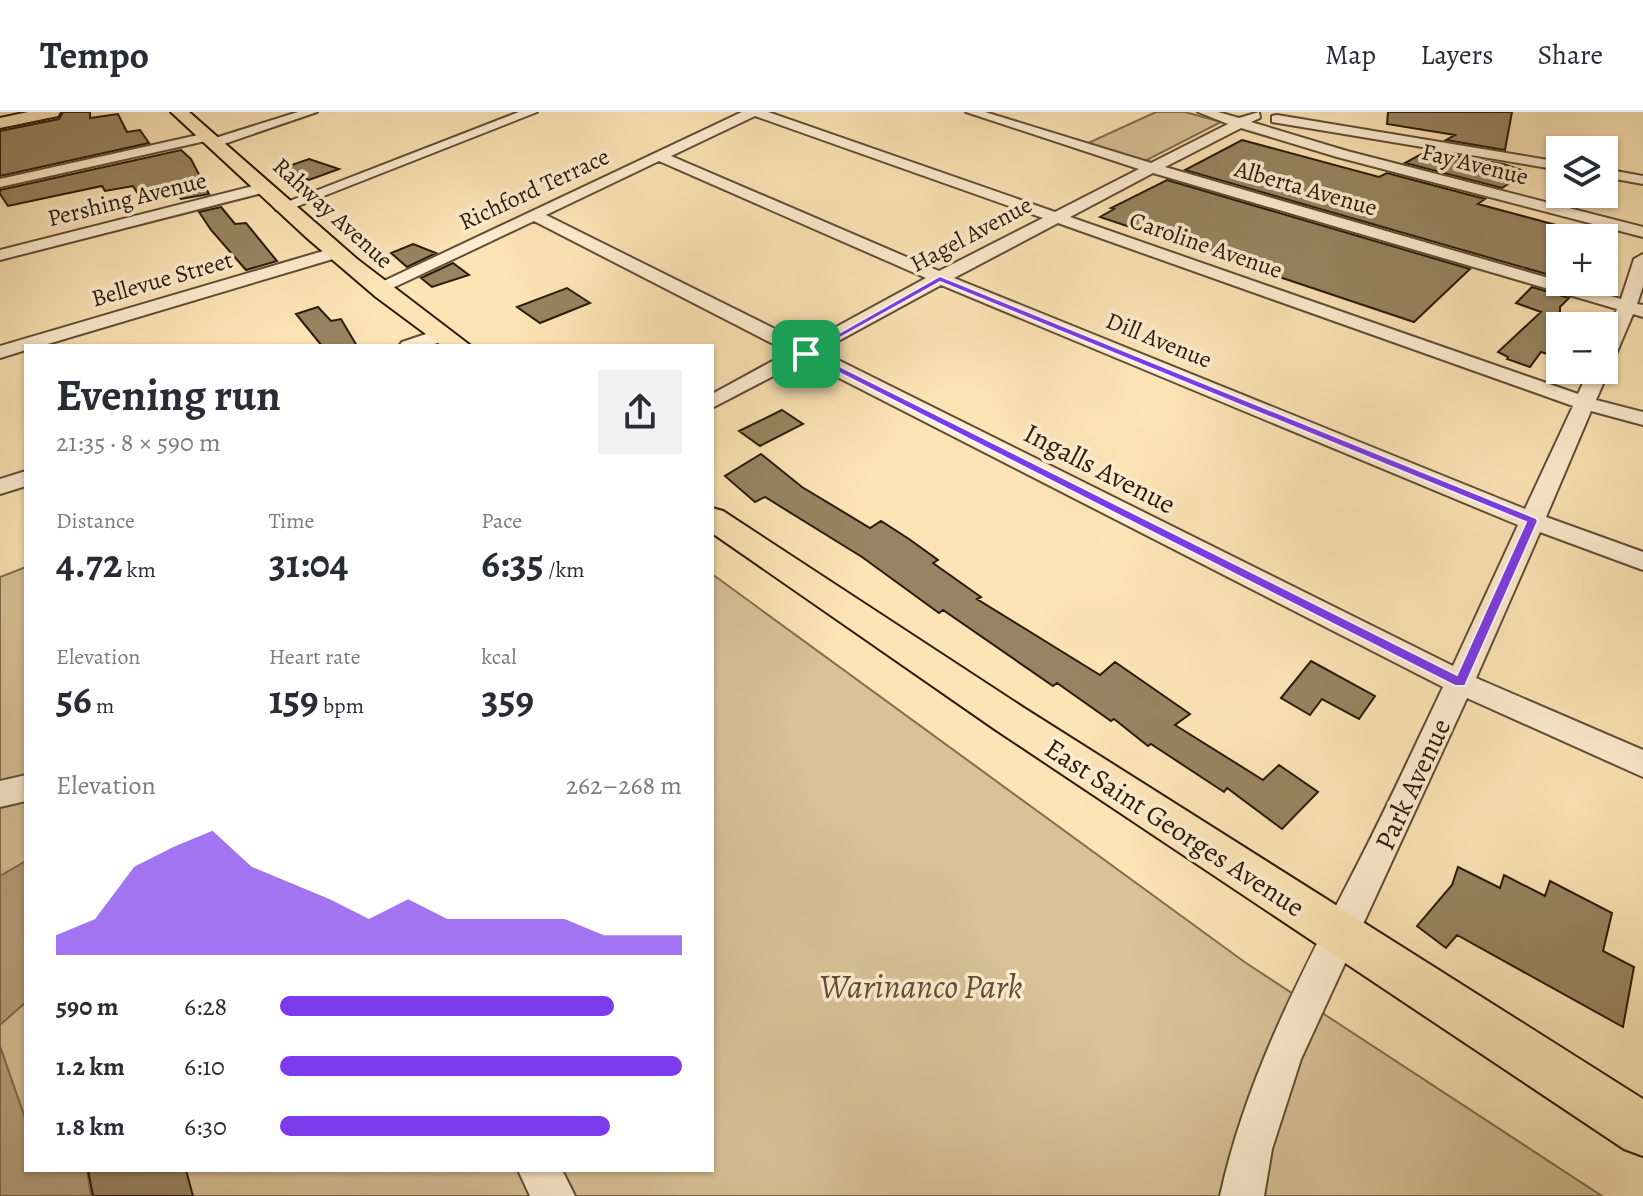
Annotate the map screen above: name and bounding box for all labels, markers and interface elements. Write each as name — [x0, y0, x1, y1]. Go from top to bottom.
text: Tempo — [40, 29, 149, 81]
text: Map — [1325, 36, 1376, 74]
text: Layers — [1420, 36, 1493, 74]
text: Share — [1537, 36, 1603, 74]
street label: Fay Avenue — [1418, 135, 1532, 193]
map controls — [1546, 136, 1618, 384]
button: layers — [1546, 136, 1618, 208]
street label: Richford Terrace — [454, 140, 614, 238]
street label: Rahway Avenue — [266, 150, 400, 276]
street label: Alberta Avenue — [1230, 152, 1381, 224]
street label: Pershing Avenue — [44, 164, 210, 234]
street label: Hagel Avenue — [904, 188, 1038, 280]
street label: Caroline Avenue — [1125, 204, 1287, 286]
button: + — [1546, 224, 1618, 296]
street label: Bellevue Street — [88, 244, 236, 314]
street label: Dill Avenue — [1101, 304, 1217, 376]
button: − — [1546, 312, 1618, 384]
pin — [772, 320, 840, 388]
icon: arrive — [784, 332, 828, 376]
text: Evening run — [56, 365, 281, 425]
button: share — [598, 370, 682, 454]
street label: Ingalls Avenue — [1017, 414, 1182, 523]
text: 21:35 · 8 × 590 m — [56, 425, 221, 460]
text: Distance — [56, 506, 135, 536]
text: Time — [269, 506, 314, 536]
text: Pace — [481, 506, 522, 536]
text: 4.72 — [56, 536, 122, 591]
text: 31:04 — [269, 536, 349, 591]
text: 6:35 — [481, 536, 544, 591]
text: km — [122, 555, 156, 585]
text: /km — [544, 555, 585, 585]
text: Elevation — [56, 642, 140, 672]
text: Heart rate — [269, 642, 361, 672]
text: kcal — [481, 642, 517, 672]
text: 56 — [56, 672, 92, 727]
text: 159 — [269, 672, 319, 727]
text: 359 — [481, 672, 534, 727]
text: m — [92, 691, 114, 721]
text: bpm — [319, 691, 364, 721]
street label: Park Avenue — [1366, 712, 1460, 857]
street label: East Saint Georges Avenue — [1037, 730, 1312, 926]
text: Elevation — [56, 768, 156, 803]
text: 262–268 m — [566, 768, 682, 803]
park label: Warinanco Park — [819, 963, 1023, 1010]
text: 590 m — [56, 989, 119, 1024]
text: 6:28 — [184, 989, 227, 1024]
text: 1.2 km — [56, 1049, 125, 1084]
text: 6:10 — [184, 1049, 225, 1084]
text: 1.8 km — [56, 1109, 125, 1144]
text: 6:30 — [184, 1109, 227, 1144]

